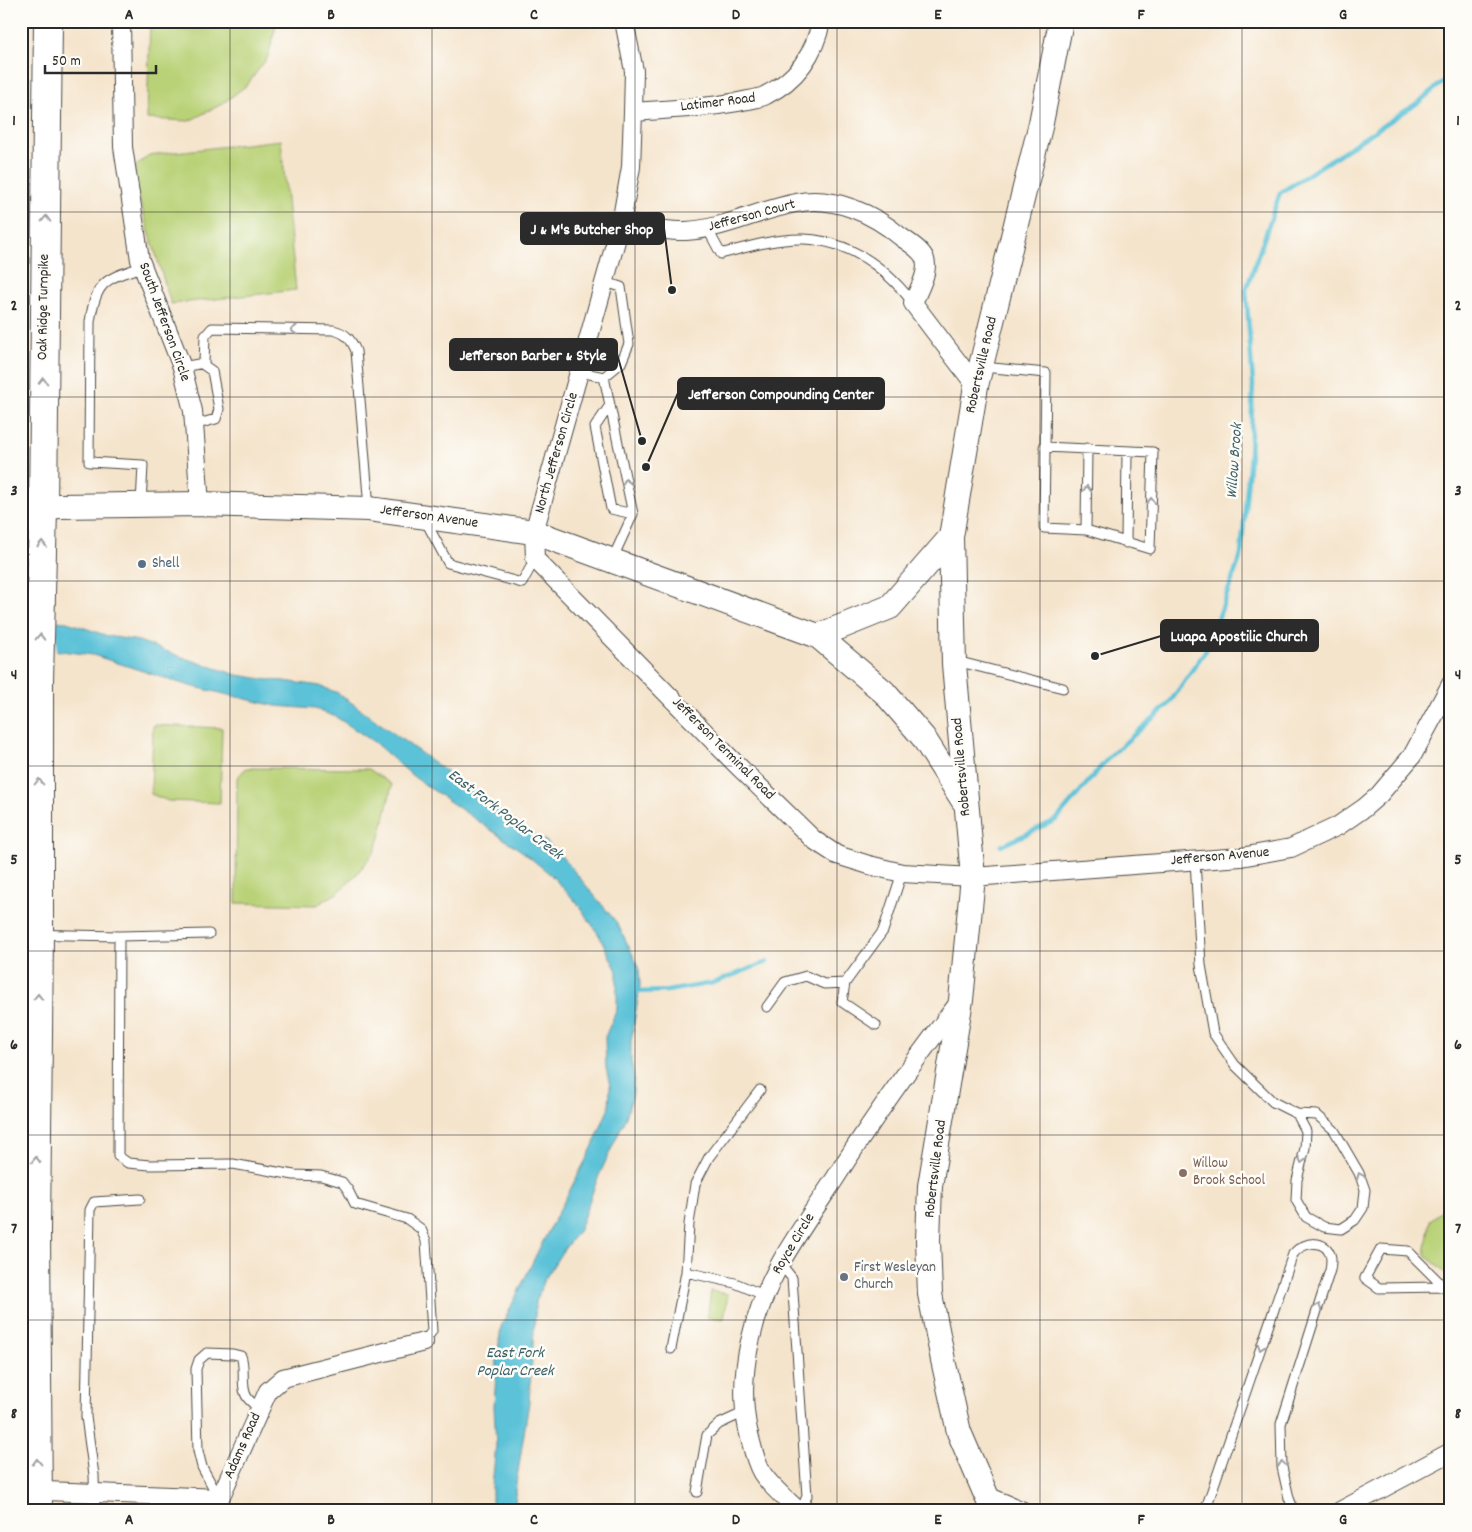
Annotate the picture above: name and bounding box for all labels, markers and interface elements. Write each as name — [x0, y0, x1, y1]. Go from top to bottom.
text: A — [125, 4, 134, 27]
text: B — [327, 4, 335, 27]
text: C — [530, 4, 538, 27]
text: D — [732, 4, 741, 27]
text: E — [934, 4, 942, 27]
text: F — [1137, 4, 1145, 27]
text: G — [1339, 4, 1347, 27]
scale bar — [45, 42, 156, 74]
text: 50 m — [52, 51, 81, 73]
street label: Latimer Road — [679, 87, 757, 119]
text: 1 — [12, 110, 16, 133]
text: 1 — [1456, 110, 1460, 133]
street label: Jefferson Court — [706, 194, 798, 238]
callout: J & M's Butcher Shop — [521, 213, 664, 244]
one-way arrow — [40, 214, 51, 222]
text: J & M's Butcher Shop — [531, 219, 653, 242]
street label: Oak Ridge Turnpike — [32, 253, 56, 360]
street label: South Jefferson Circle — [132, 259, 196, 385]
text: 2 — [11, 295, 18, 318]
text: 2 — [1455, 295, 1462, 318]
street label: Robertsville Road — [960, 314, 1004, 416]
one-way arrow — [289, 324, 297, 335]
callout: Jefferson Barber & Style — [450, 339, 617, 370]
text: Jefferson Barber & Style — [459, 345, 607, 368]
one-way arrow — [38, 377, 48, 384]
callout: Jefferson Compounding Center — [678, 378, 884, 409]
text: Jefferson Compounding Center — [688, 384, 875, 407]
street label: North Jefferson Circle — [529, 389, 585, 516]
water label: Willow Brook — [1221, 421, 1249, 499]
one-way arrow — [622, 478, 632, 487]
text: 3 — [10, 480, 18, 503]
text: 3 — [1454, 480, 1462, 503]
one-way arrow — [1081, 485, 1092, 493]
one-way arrow — [1146, 496, 1157, 504]
street label: Jefferson Avenue — [379, 499, 480, 535]
one-way arrow — [36, 539, 47, 547]
place label: Shell — [152, 553, 180, 575]
marker: Shell — [136, 558, 148, 570]
callout: Luapa Apostilic Church — [1161, 620, 1318, 651]
text: Luapa Apostilic Church — [1171, 626, 1307, 649]
one-way arrow — [35, 632, 45, 640]
text: 4 — [11, 664, 17, 687]
text: 4 — [1455, 664, 1461, 687]
street label: Jefferson Terminal Road — [666, 692, 780, 806]
street label: Robertsville Road — [947, 717, 977, 817]
water label: East Fork Poplar Creek — [443, 764, 568, 867]
one-way arrow — [34, 778, 44, 786]
street label: Jefferson Avenue — [1170, 842, 1271, 872]
text: 5 — [10, 849, 18, 872]
text: 5 — [1454, 849, 1462, 872]
one-way arrow — [33, 993, 43, 1000]
text: 6 — [10, 1034, 18, 1057]
text: 6 — [1454, 1034, 1462, 1057]
street label: Robertsville Road — [919, 1119, 953, 1219]
place label: Willow Brook School — [1193, 1153, 1265, 1192]
one-way arrow — [31, 1155, 42, 1163]
one-way arrow — [1297, 1156, 1308, 1165]
marker: Willow Brook School — [1177, 1167, 1189, 1179]
one-way arrow — [1355, 1172, 1366, 1181]
street label: Royce Circle — [767, 1209, 821, 1279]
text: 7 — [11, 1218, 17, 1241]
text: 7 — [1455, 1218, 1461, 1241]
place label: First Wesleyan Church — [854, 1257, 936, 1296]
marker: First Wesleyan Church — [838, 1271, 850, 1283]
one-way arrow — [1313, 1303, 1323, 1312]
water label: East Fork Poplar Creek — [476, 1342, 555, 1383]
one-way arrow — [1257, 1342, 1267, 1350]
text: 8 — [11, 1403, 18, 1426]
text: 8 — [1455, 1403, 1462, 1426]
street label: Adams Road — [219, 1409, 267, 1483]
one-way arrow — [32, 1458, 42, 1466]
one-way arrow — [1277, 1459, 1288, 1467]
text: A — [125, 1509, 134, 1532]
text: B — [327, 1509, 335, 1532]
text: C — [530, 1509, 538, 1532]
text: D — [732, 1509, 741, 1532]
text: E — [934, 1509, 942, 1532]
text: F — [1137, 1509, 1145, 1532]
text: G — [1339, 1509, 1347, 1532]

